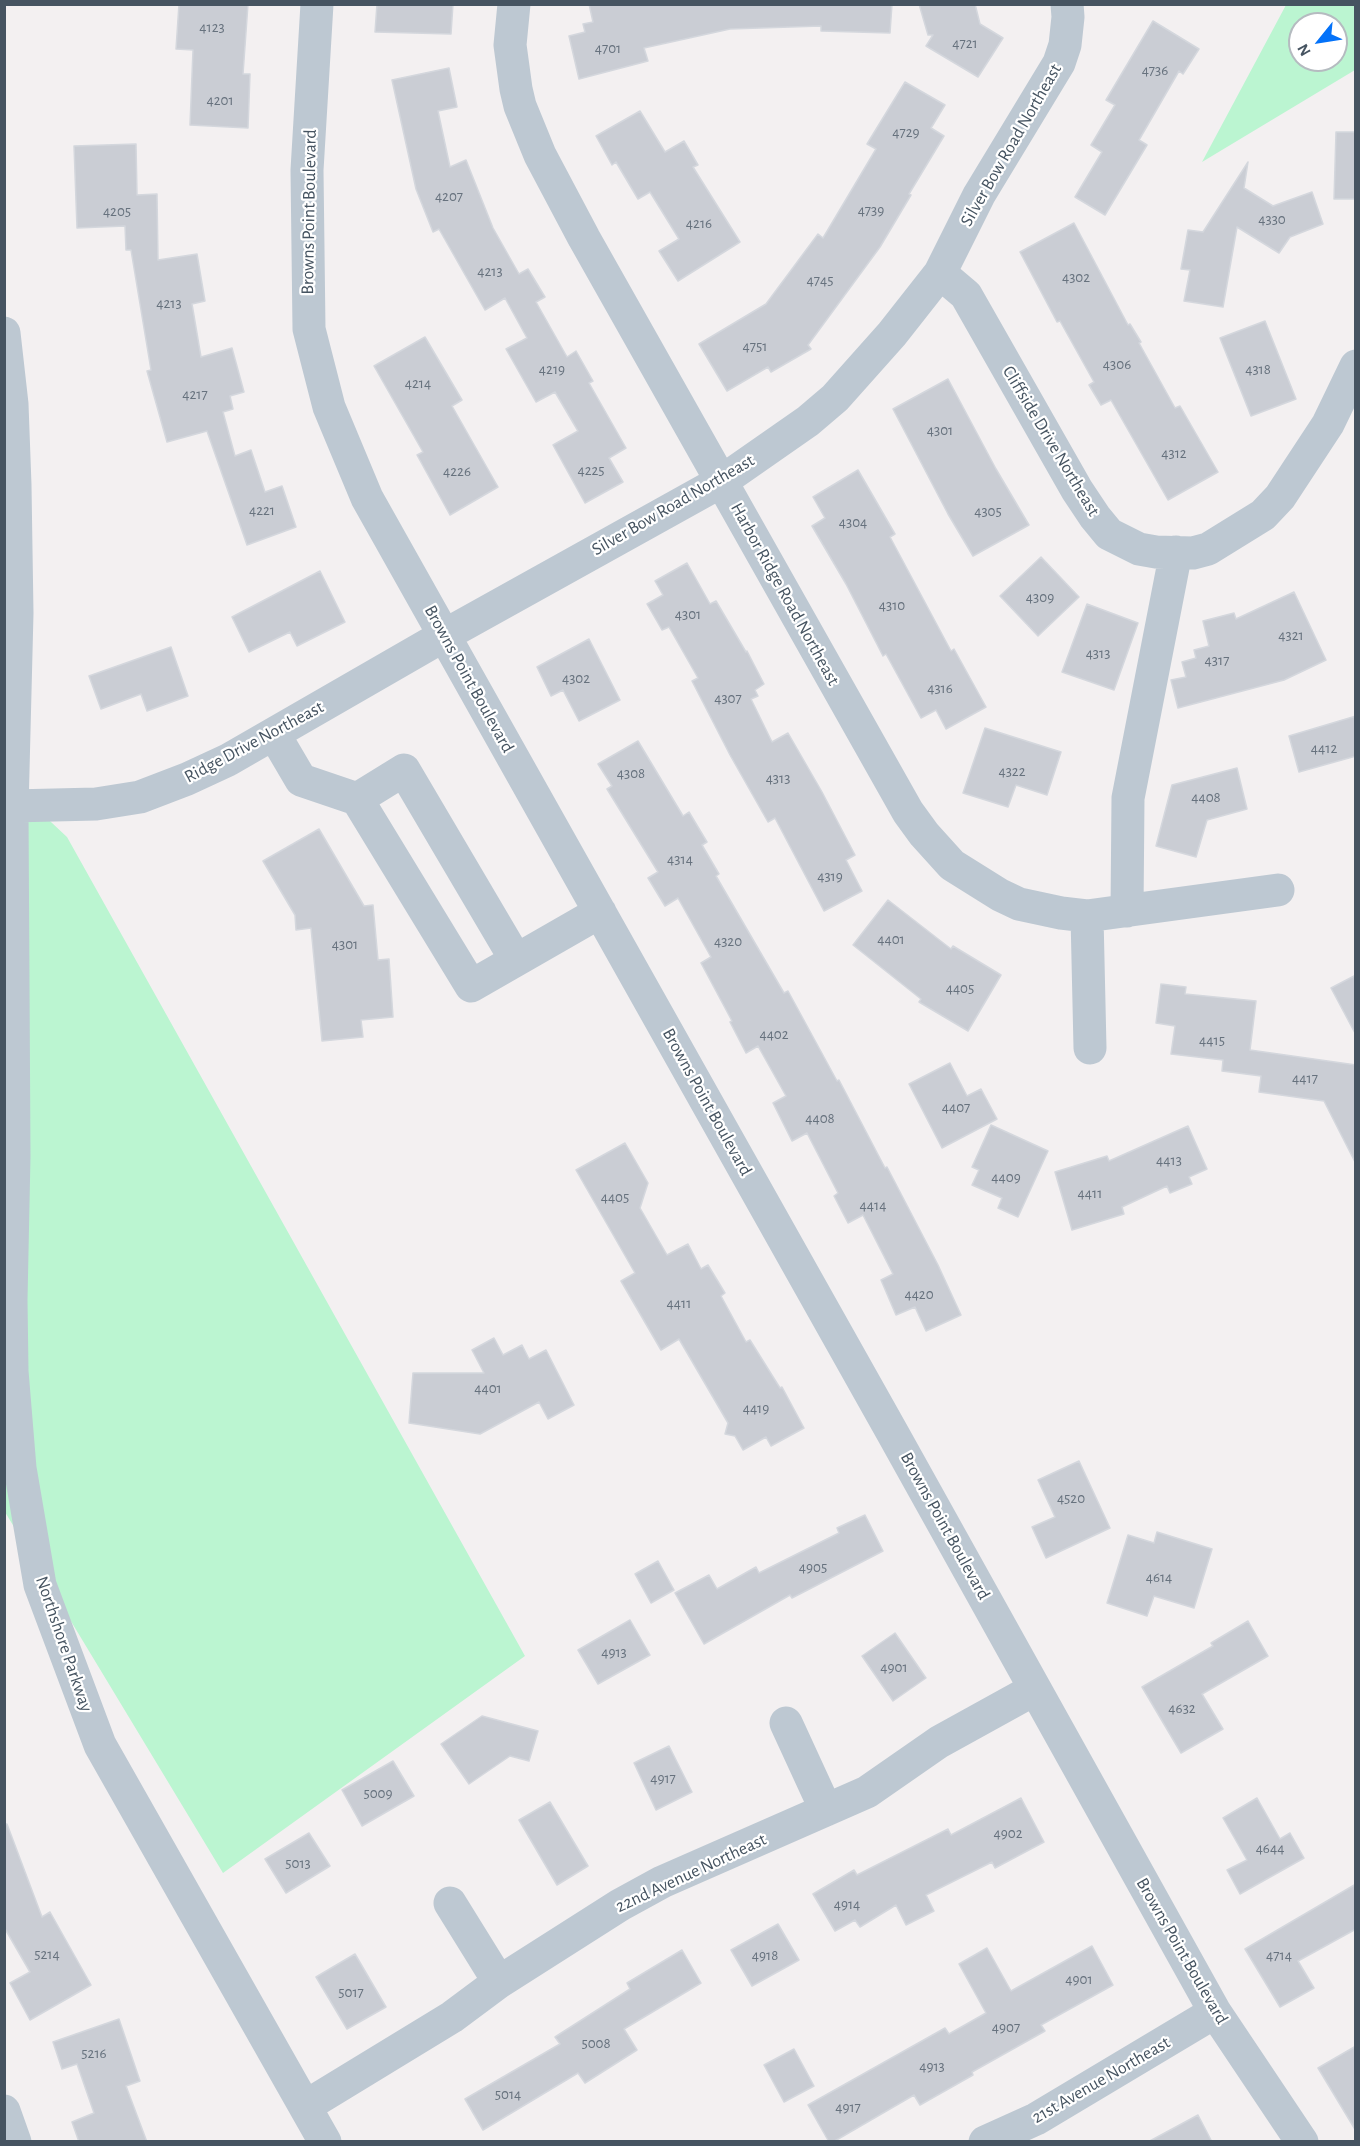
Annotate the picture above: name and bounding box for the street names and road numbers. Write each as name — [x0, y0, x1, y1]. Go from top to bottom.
street label: Silver Bow Road Northeast — [956, 60, 1066, 230]
street label: Browns Point Boulevard — [297, 129, 321, 295]
street label: Cliffside Drive Northeast — [998, 362, 1104, 520]
street label: Silver Bow Road Northeast — [588, 450, 758, 560]
street label: Harbor Ridge Road Northeast — [726, 499, 844, 689]
street label: Browns Point Boulevard — [419, 601, 519, 757]
street label: Ridge Drive Northeast — [181, 696, 327, 788]
street label: Browns Point Boulevard — [657, 1024, 757, 1180]
street label: Browns Point Boulevard — [895, 1448, 995, 1604]
street label: Northshore Parkway — [31, 1573, 97, 1715]
street label: 22nd Avenue Northeast — [612, 1829, 770, 1917]
street label: Browns Point Boulevard — [1131, 1874, 1233, 2028]
street label: 21st Avenue Northeast — [1028, 2032, 1174, 2128]

